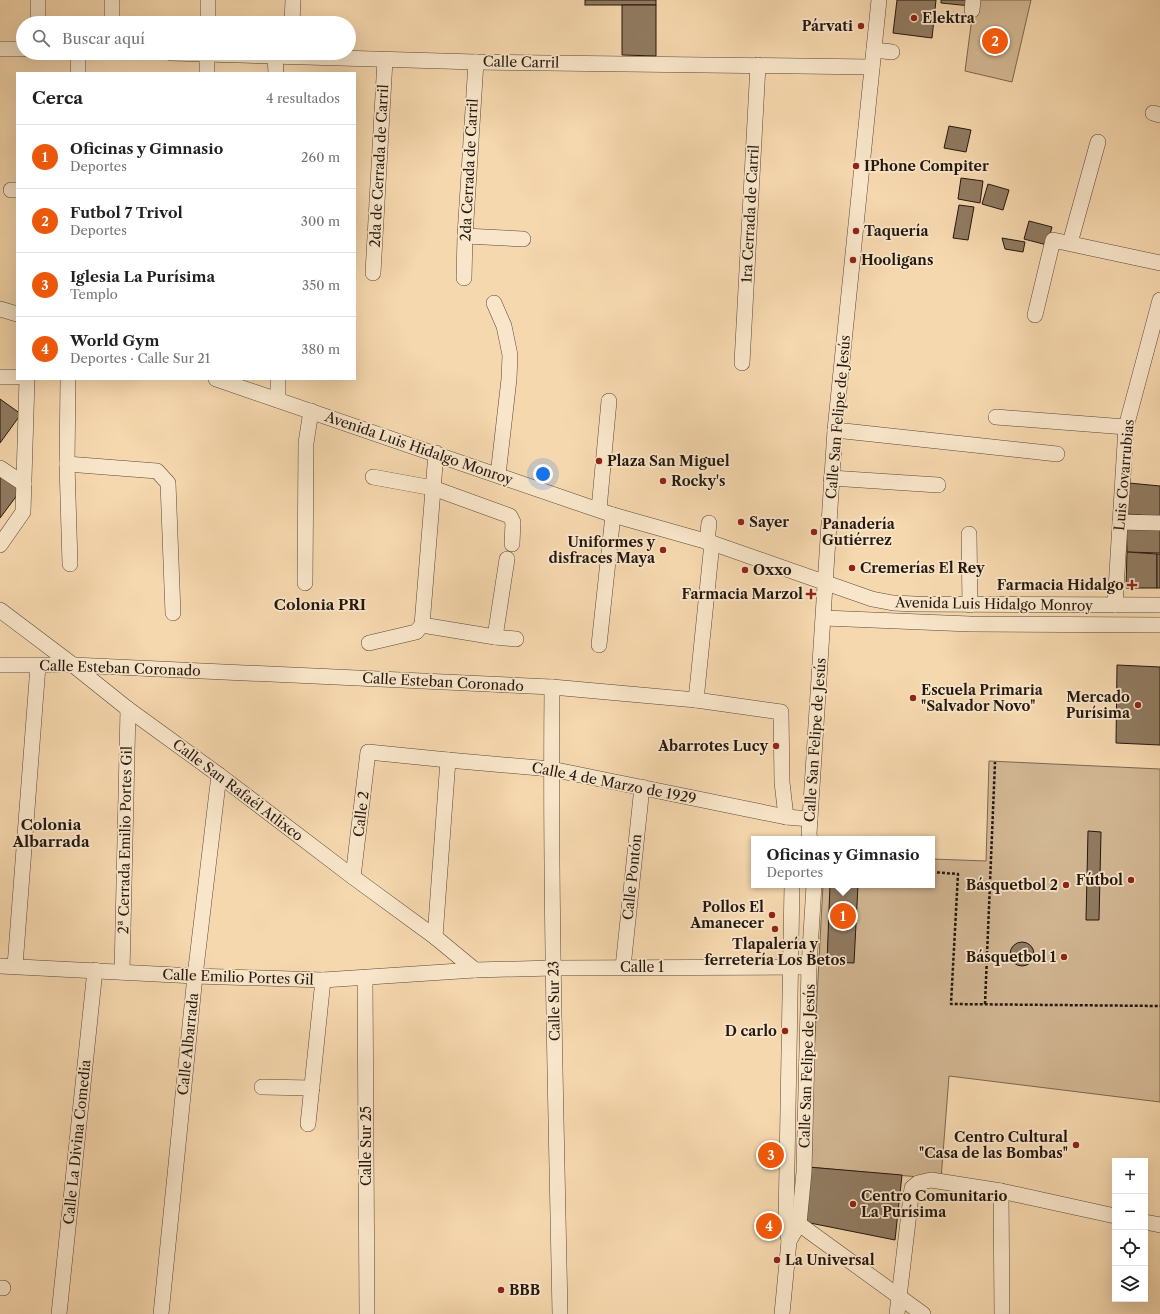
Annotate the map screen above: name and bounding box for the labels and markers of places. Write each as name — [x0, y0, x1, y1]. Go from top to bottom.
place label: Elektra — [922, 9, 976, 27]
marker: Elektra — [909, 13, 919, 23]
place label: Párvati — [802, 17, 853, 35]
marker: Párvati — [856, 21, 866, 31]
pin: 2 — [982, 26, 1008, 56]
place label: IPhone Compiter — [864, 157, 989, 175]
marker: IPhone Compiter — [851, 161, 861, 171]
place label: Taquería — [864, 222, 929, 240]
marker: Taquería — [851, 226, 861, 236]
place label: Hooligans — [861, 251, 933, 269]
marker: Hooligans — [848, 255, 858, 265]
place label: Plaza San Miguel — [607, 452, 730, 470]
marker: Plaza San Miguel — [594, 456, 604, 466]
place label: Rocky's — [671, 472, 726, 490]
marker: Rocky's — [658, 476, 668, 486]
place label: Sayer — [749, 513, 789, 531]
place label: Panadería Gutiérrez — [822, 515, 896, 549]
marker: Sayer — [736, 517, 746, 527]
marker: Panadería Gutiérrez — [809, 527, 819, 537]
place label: Uniformes y disfraces Maya — [548, 533, 656, 567]
marker: Uniformes y disfraces Maya — [658, 545, 668, 555]
place label: Cremerías El Rey — [860, 559, 985, 577]
place label: Oxxo — [753, 561, 792, 579]
marker: Cremerías El Rey — [847, 563, 857, 573]
marker: Oxxo — [740, 565, 750, 575]
place label: Farmacia Hidalgo — [997, 576, 1124, 594]
marker: Farmacia Hidalgo — [1127, 580, 1137, 590]
place label: Farmacia Marzol — [681, 585, 803, 603]
marker: Farmacia Marzol — [806, 589, 816, 599]
place label: Escuela Primaria "Salvador Novo" — [921, 681, 1044, 715]
place label: Mercado Purísima — [1066, 688, 1131, 722]
marker: Escuela Primaria "Salvador Novo" — [908, 693, 918, 703]
marker: Mercado Purísima — [1133, 700, 1143, 710]
place label: Abarrotes Lucy — [657, 737, 768, 755]
marker: Abarrotes Lucy — [771, 741, 781, 751]
place label: Fútbol — [1076, 871, 1123, 889]
marker: Fútbol — [1126, 875, 1136, 885]
place label: Básquetbol 2 — [966, 876, 1058, 894]
marker: Básquetbol 2 — [1061, 880, 1071, 890]
place label: Pollos El Amanecer — [689, 898, 764, 932]
pin: 1 — [830, 901, 856, 931]
marker: Pollos El Amanecer — [767, 910, 777, 920]
marker: Tlapalería y ferretería Los Betos — [770, 924, 780, 934]
place label: Tlapalería y ferretería Los Betos — [704, 935, 846, 969]
place label: Básquetbol 1 — [966, 948, 1057, 966]
marker: Básquetbol 1 — [1059, 952, 1069, 962]
place label: D carlo — [725, 1022, 777, 1040]
marker: D carlo — [780, 1026, 790, 1036]
place label: Centro Cultural "Casa de las Bombas" — [919, 1128, 1068, 1162]
pin: 3 — [758, 1140, 784, 1170]
marker: Centro Cultural "Casa de las Bombas" — [1071, 1140, 1081, 1150]
place label: Centro Comunitario La Purísima — [861, 1187, 1007, 1221]
marker: Centro Comunitario La Purísima — [848, 1199, 858, 1209]
pin: 4 — [756, 1211, 782, 1241]
place label: La Universal — [785, 1251, 875, 1269]
marker: La Universal — [772, 1255, 782, 1265]
place label: BBB — [509, 1281, 540, 1299]
marker: BBB — [496, 1285, 506, 1295]

